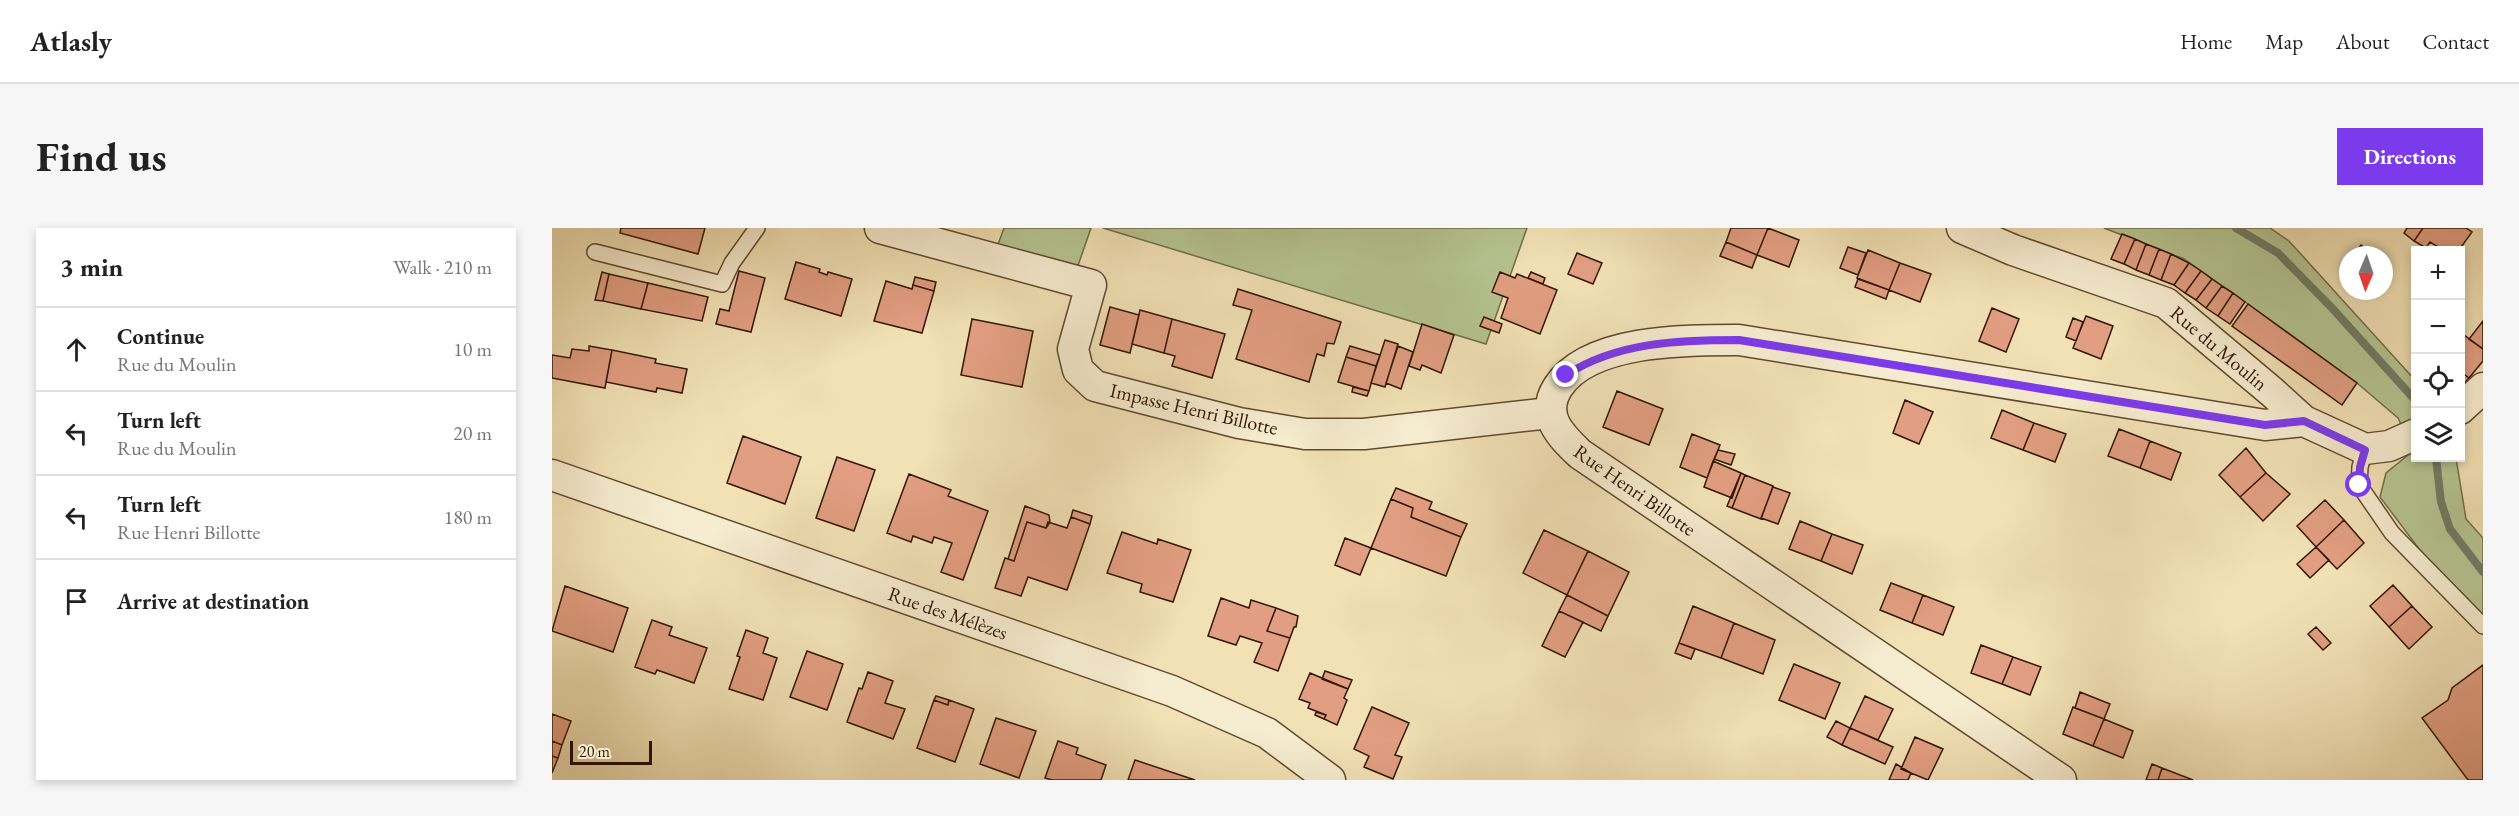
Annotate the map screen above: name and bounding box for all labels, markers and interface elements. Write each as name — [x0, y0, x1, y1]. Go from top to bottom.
text: Atlasly — [30, 23, 112, 59]
text: Home — [2180, 28, 2232, 55]
text: Map — [2265, 28, 2303, 55]
text: About — [2336, 28, 2389, 55]
text: Contact — [2422, 28, 2489, 55]
button: Directions — [2337, 128, 2483, 185]
text: Find us — [36, 129, 167, 184]
north arrow — [2339, 246, 2393, 300]
map controls — [2411, 246, 2465, 462]
button: + — [2411, 246, 2465, 300]
text: 3 min — [60, 250, 123, 284]
text: Walk · 210 m — [393, 254, 492, 280]
street label: Rue du Moulin — [2165, 300, 2273, 397]
button: − — [2411, 300, 2465, 354]
text: Continue — [117, 322, 204, 351]
icon: ahead — [60, 333, 93, 366]
text: 10 m — [453, 336, 492, 362]
text: Rue du Moulin — [117, 351, 237, 377]
button: locate — [2411, 354, 2465, 408]
route end — [1552, 361, 1578, 387]
street label: Impasse Henri Billotte — [1107, 377, 1281, 441]
text: Turn left — [117, 406, 201, 435]
button: layers — [2411, 408, 2465, 462]
icon: left — [60, 417, 93, 450]
text: 20 m — [453, 420, 492, 446]
text: Rue du Moulin — [117, 435, 237, 461]
street label: Rue Henri Billotte — [1569, 438, 1701, 542]
route start — [2345, 471, 2371, 497]
text: Turn left — [117, 490, 201, 519]
icon: left — [60, 501, 93, 534]
text: 180 m — [444, 504, 492, 530]
text: Rue Henri Billotte — [117, 519, 260, 545]
street label: Rue des Mélèzes — [885, 580, 1011, 646]
icon: arrive — [60, 585, 93, 618]
text: Arrive at destination — [117, 587, 309, 616]
scale bar — [570, 738, 652, 766]
text: 20 m — [579, 741, 610, 762]

